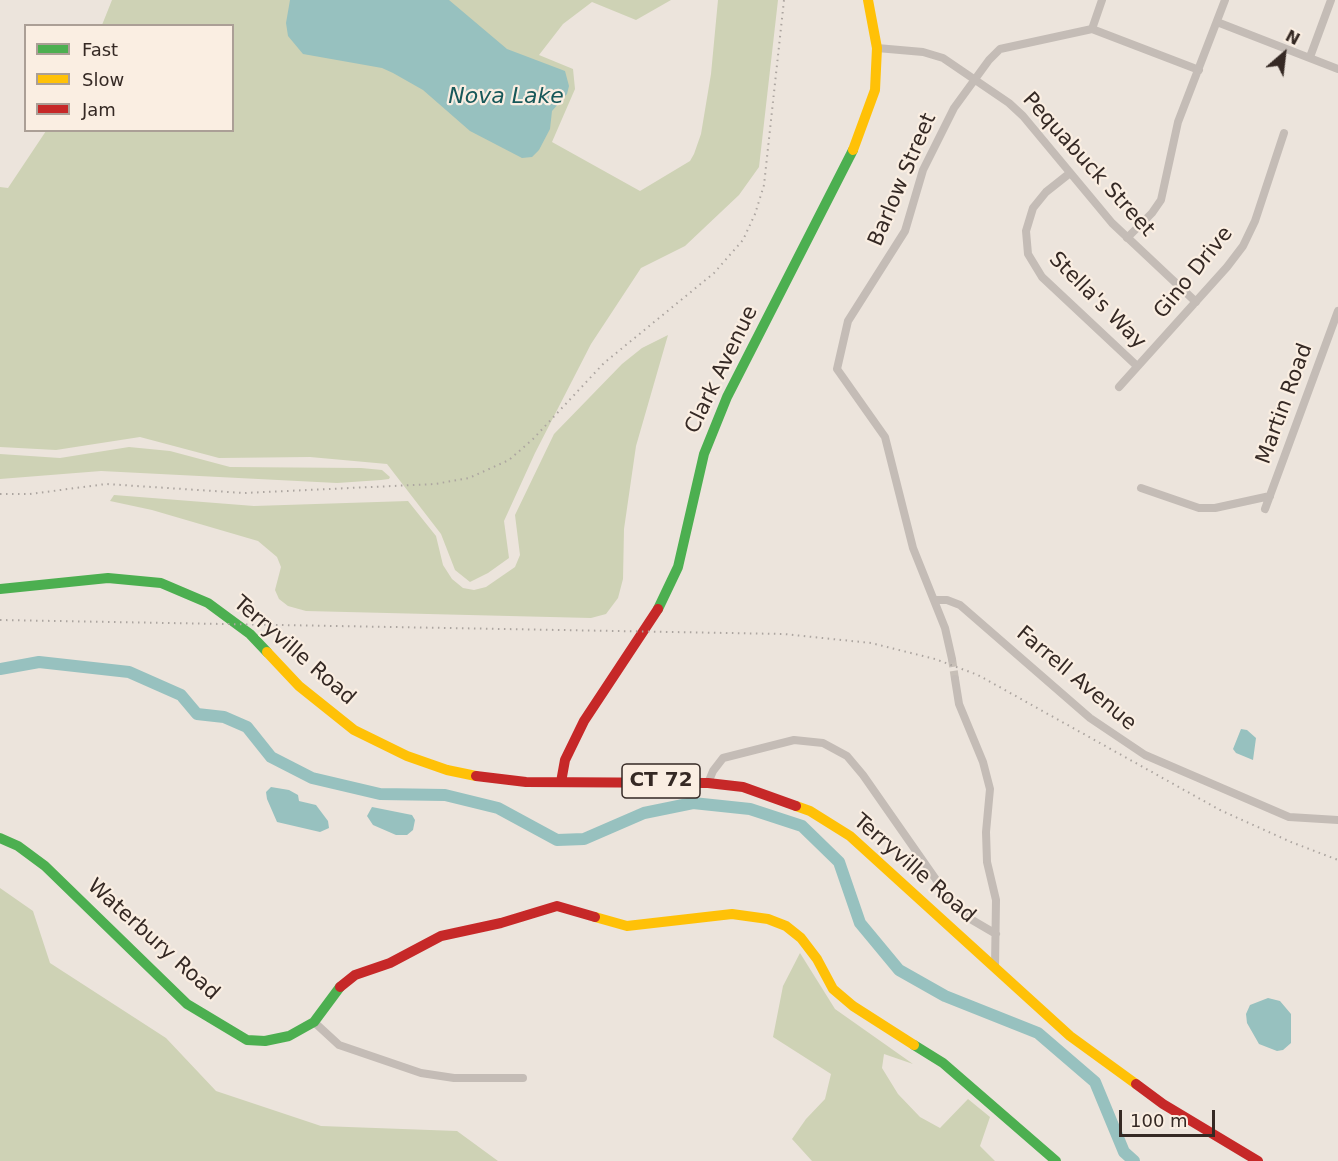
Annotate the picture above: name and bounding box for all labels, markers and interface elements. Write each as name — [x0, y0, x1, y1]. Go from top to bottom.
legend — [24, 24, 234, 132]
north arrow — [1254, 24, 1314, 84]
text: N — [1282, 26, 1303, 49]
text: Fast — [82, 39, 118, 60]
text: Slow — [82, 69, 124, 90]
water label: Nova Lake — [448, 84, 564, 110]
street label: Pequabuck Street — [1017, 88, 1159, 242]
text: Jam — [82, 99, 116, 120]
street label: Barlow Street — [864, 110, 942, 250]
street label: Gino Drive — [1149, 222, 1239, 324]
street label: Stella's Way — [1043, 247, 1151, 355]
street label: Clark Avenue — [680, 302, 764, 438]
street label: Martin Road — [1252, 340, 1318, 468]
street label: Terryville Road — [228, 591, 360, 711]
street label: Farrell Avenue — [1011, 622, 1141, 736]
road number: CT 72 — [622, 764, 700, 798]
street label: Terryville Road — [848, 809, 980, 929]
street label: Waterbury Road — [82, 874, 224, 1006]
scale bar — [1122, 1098, 1218, 1136]
text: 100 m — [1130, 1110, 1188, 1131]

